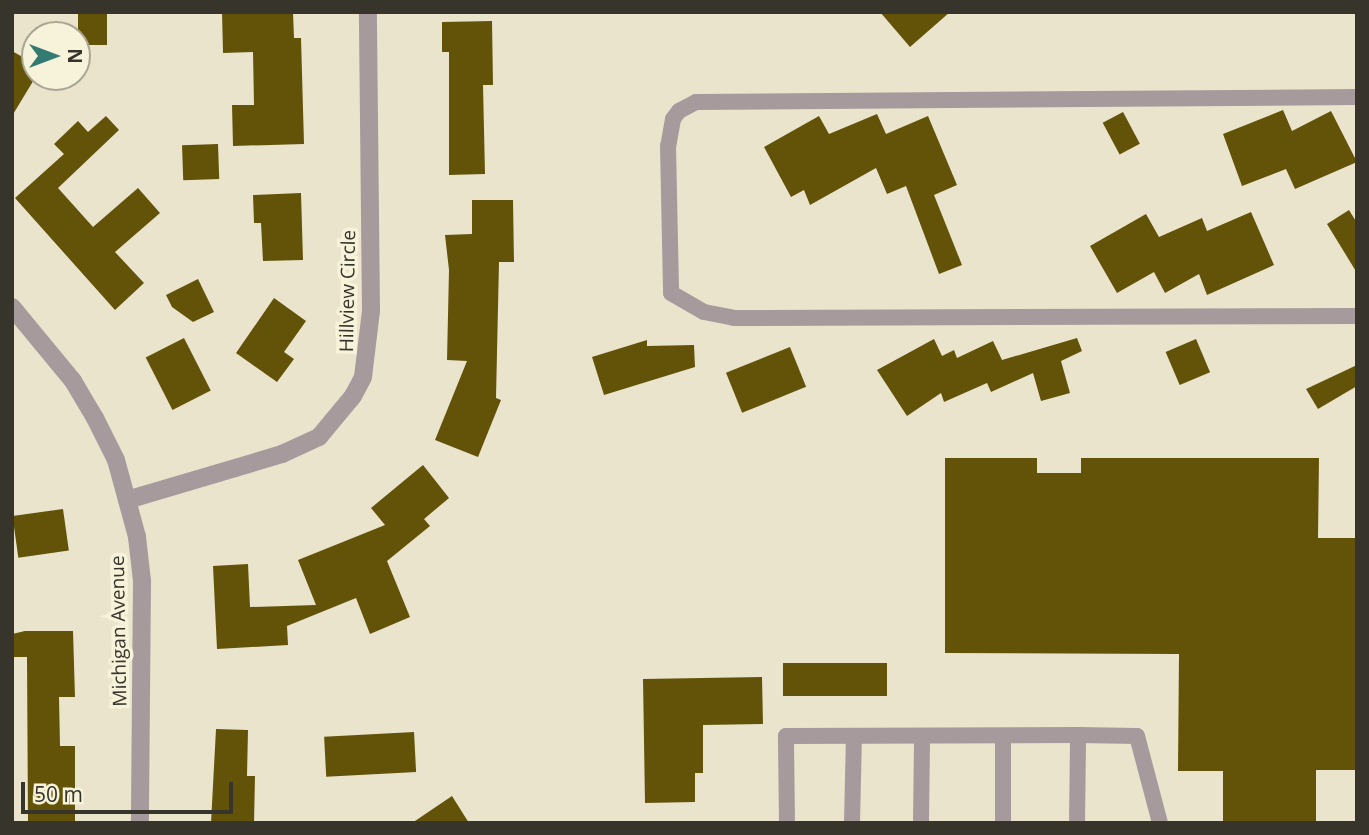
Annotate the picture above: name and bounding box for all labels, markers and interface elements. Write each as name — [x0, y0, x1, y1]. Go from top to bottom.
north arrow — [21, 21, 91, 91]
text: N — [62, 48, 88, 64]
street label: Hillview Circle — [336, 230, 360, 352]
street label: Michigan Avenue — [106, 555, 132, 707]
scale bar — [24, 768, 236, 812]
text: 50 m — [34, 780, 83, 808]

